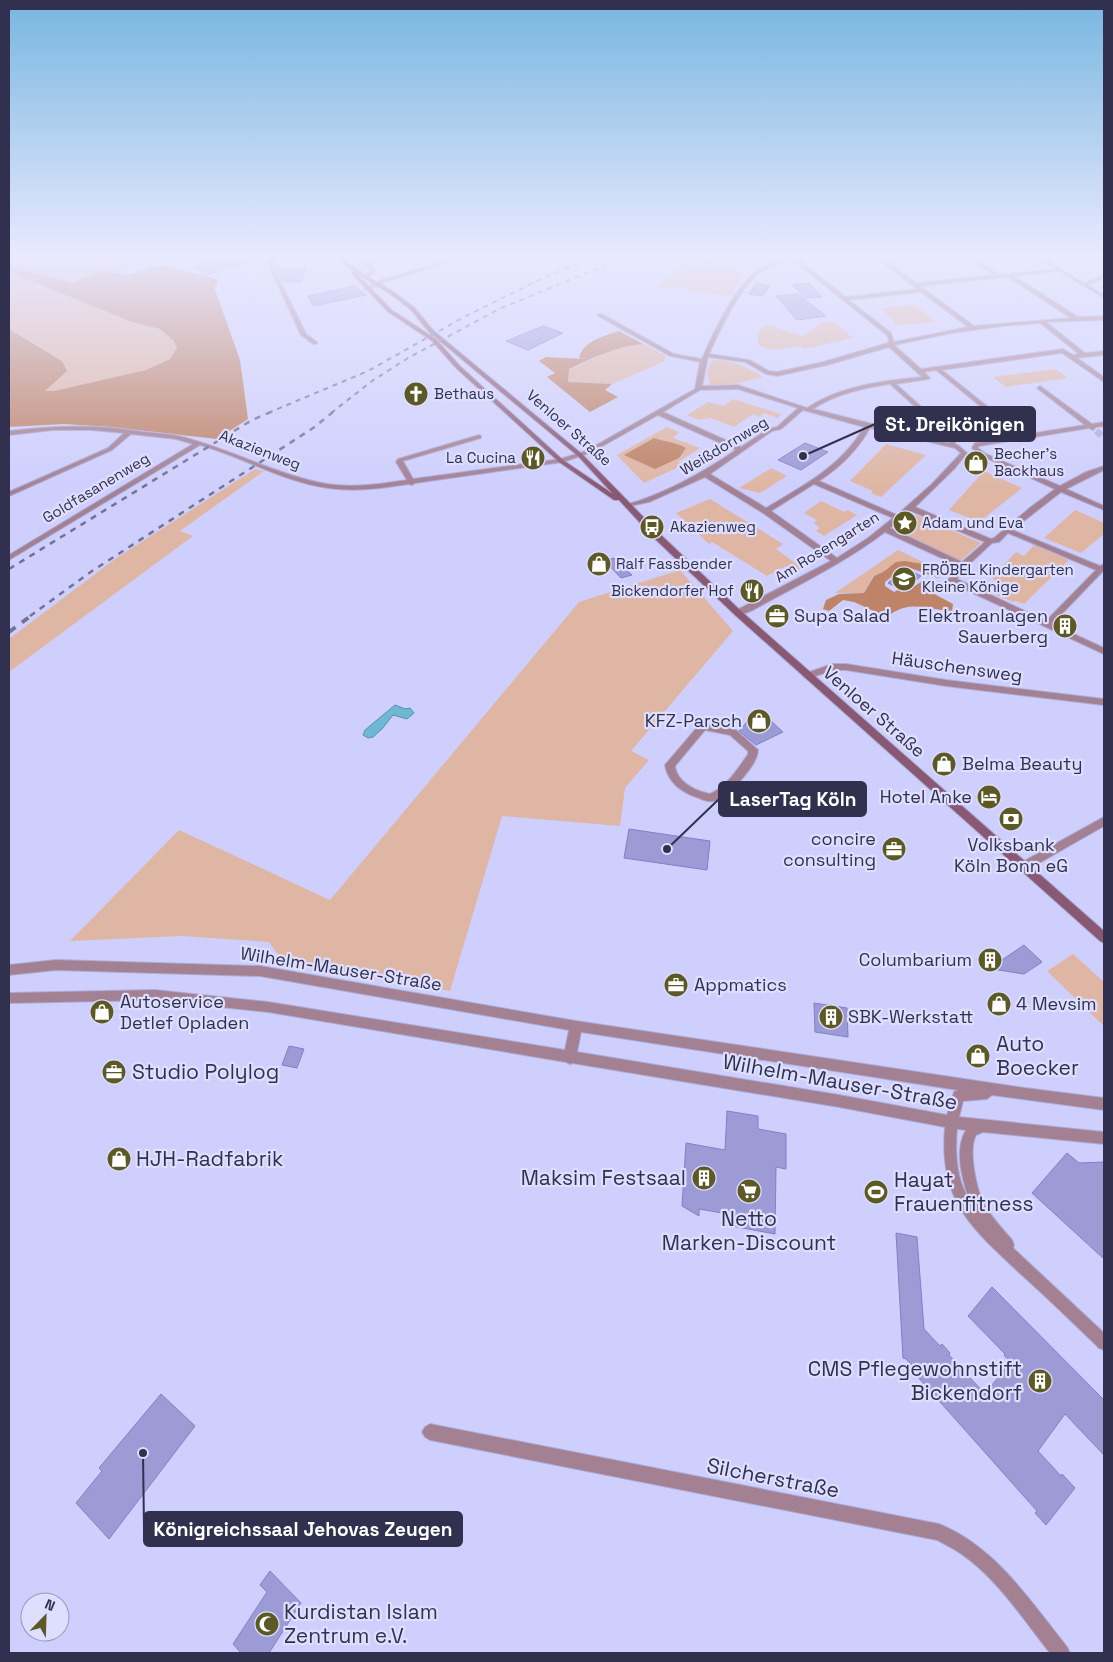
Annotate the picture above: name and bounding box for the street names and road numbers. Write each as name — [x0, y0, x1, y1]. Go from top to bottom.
street label: Venloer Straße — [523, 385, 616, 470]
street label: Weißdornweg — [676, 412, 771, 479]
street label: Akazienweg — [217, 425, 304, 474]
street label: Goldfasanenweg — [39, 448, 153, 527]
street label: Am Rosengarten — [771, 507, 882, 586]
street label: Häuschensweg — [890, 646, 1024, 687]
street label: Venloer Straße — [819, 661, 930, 762]
street label: Wilhelm-Mauser-Straße — [239, 941, 444, 996]
street label: Wilhelm-Mauser-Straße — [721, 1048, 960, 1115]
street label: Silcherstraße — [705, 1451, 842, 1504]

